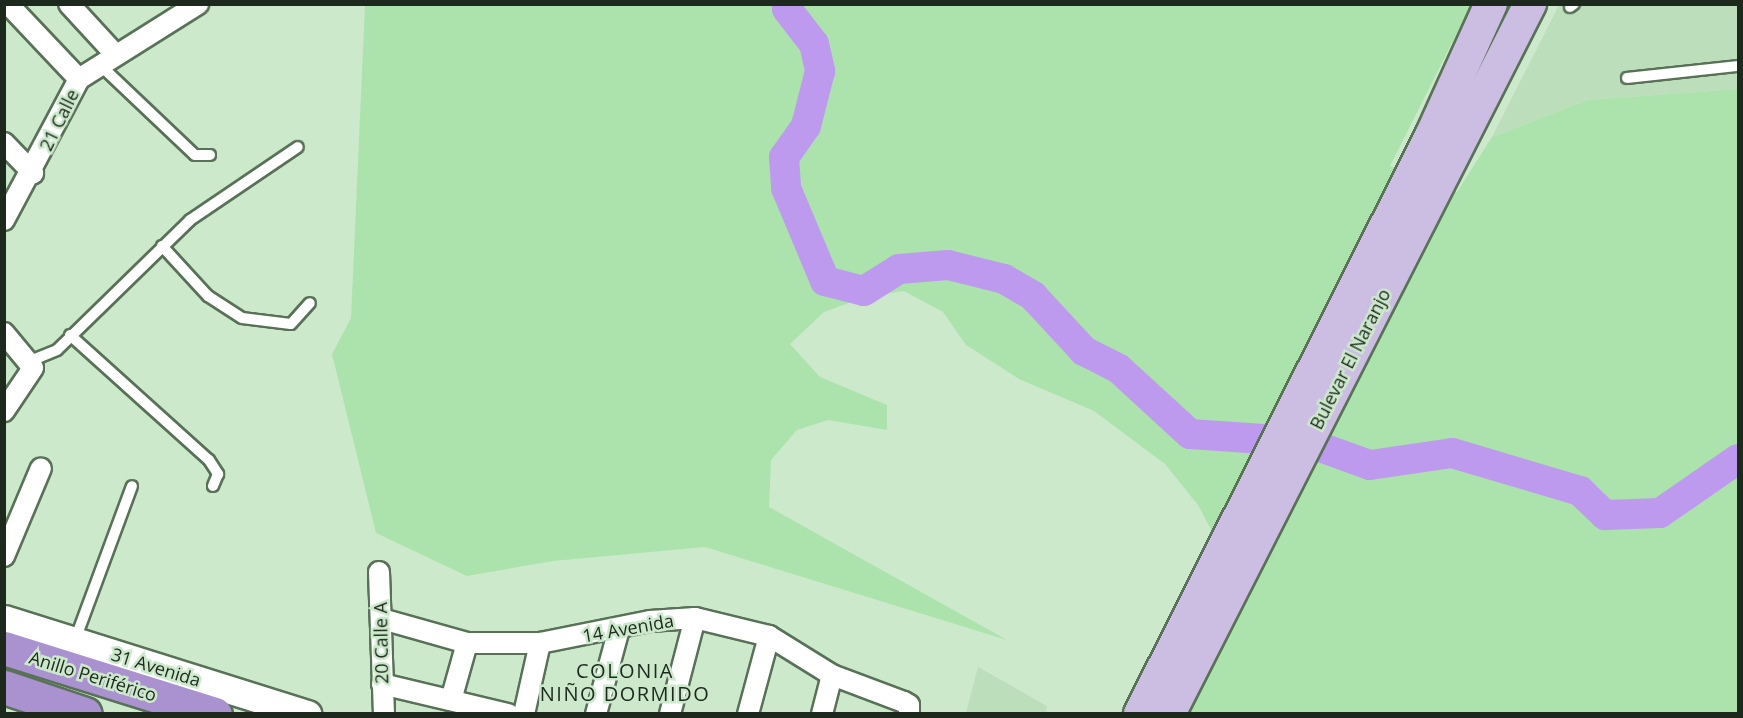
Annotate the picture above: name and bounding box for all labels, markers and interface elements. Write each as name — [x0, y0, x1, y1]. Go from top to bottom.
street label: 21 Calle — [35, 86, 83, 154]
street label: Bulevar El Naranjo — [1305, 285, 1395, 433]
street label: 20 Calle A — [369, 602, 393, 684]
street label: 14 Avenida — [581, 609, 675, 647]
street label: 31 Avenida — [109, 643, 203, 691]
street label: Anillo Periférico — [27, 646, 159, 706]
district label: COLONIA NIÑO DORMIDO — [540, 658, 710, 705]

